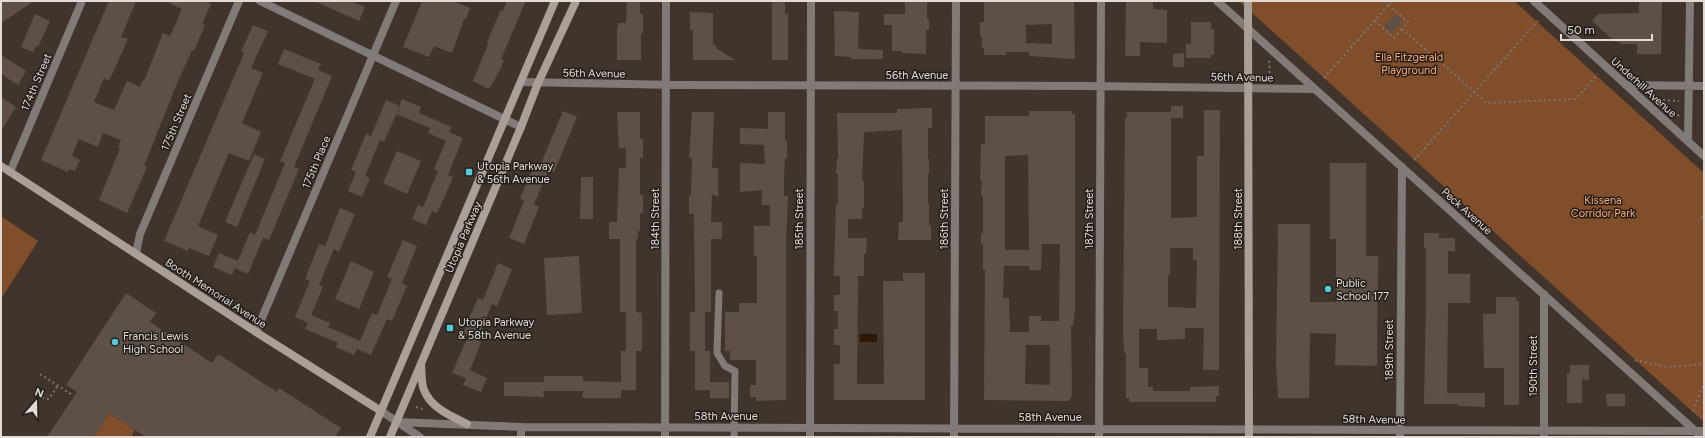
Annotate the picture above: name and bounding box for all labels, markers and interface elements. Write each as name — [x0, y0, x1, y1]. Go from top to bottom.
scale bar — [1561, 16, 1652, 42]
text: 50 m — [1567, 23, 1595, 37]
park label: Ella Fitzgerald Playground — [1375, 51, 1443, 77]
street label: 174th Street — [19, 52, 54, 113]
street label: Underhill Avenue — [1608, 55, 1679, 120]
street label: 56th Avenue — [562, 66, 625, 81]
street label: 56th Avenue — [886, 69, 948, 82]
street label: 56th Avenue — [1210, 70, 1273, 85]
street label: 175th Street — [159, 92, 194, 153]
street label: 175th Place — [300, 134, 333, 191]
place label: Utopia Parkway & 56th Avenue — [477, 160, 554, 186]
marker: Utopia Parkway & 56th Avenue — [464, 167, 474, 177]
street label: Peck Avenue — [1439, 185, 1495, 237]
street label: 184th Street — [649, 188, 662, 250]
street label: 185th Street — [793, 188, 806, 250]
street label: 186th Street — [938, 188, 951, 250]
street label: 187th Street — [1083, 188, 1096, 250]
street label: 188th Street — [1232, 188, 1245, 250]
park label: Kissena Corridor Park — [1571, 194, 1636, 220]
street label: Utopia Parkway — [443, 199, 484, 275]
street label: Booth Memorial Avenue — [163, 256, 269, 331]
place label: Public School 177 — [1336, 277, 1389, 303]
marker: Public School 177 — [1323, 284, 1333, 294]
place label: Utopia Parkway & 58th Avenue — [458, 316, 535, 342]
street label: 189th Street — [1383, 319, 1396, 381]
marker: Utopia Parkway & 58th Avenue — [445, 323, 455, 333]
place label: Francis Lewis High School — [123, 330, 189, 356]
street label: 190th Street — [1527, 335, 1540, 397]
marker: Francis Lewis High School — [110, 337, 120, 347]
north arrow — [16, 382, 56, 422]
text: N — [33, 386, 45, 401]
street label: 58th Avenue — [694, 410, 758, 423]
street label: 58th Avenue — [1018, 411, 1082, 424]
street label: 58th Avenue — [1342, 412, 1406, 427]

